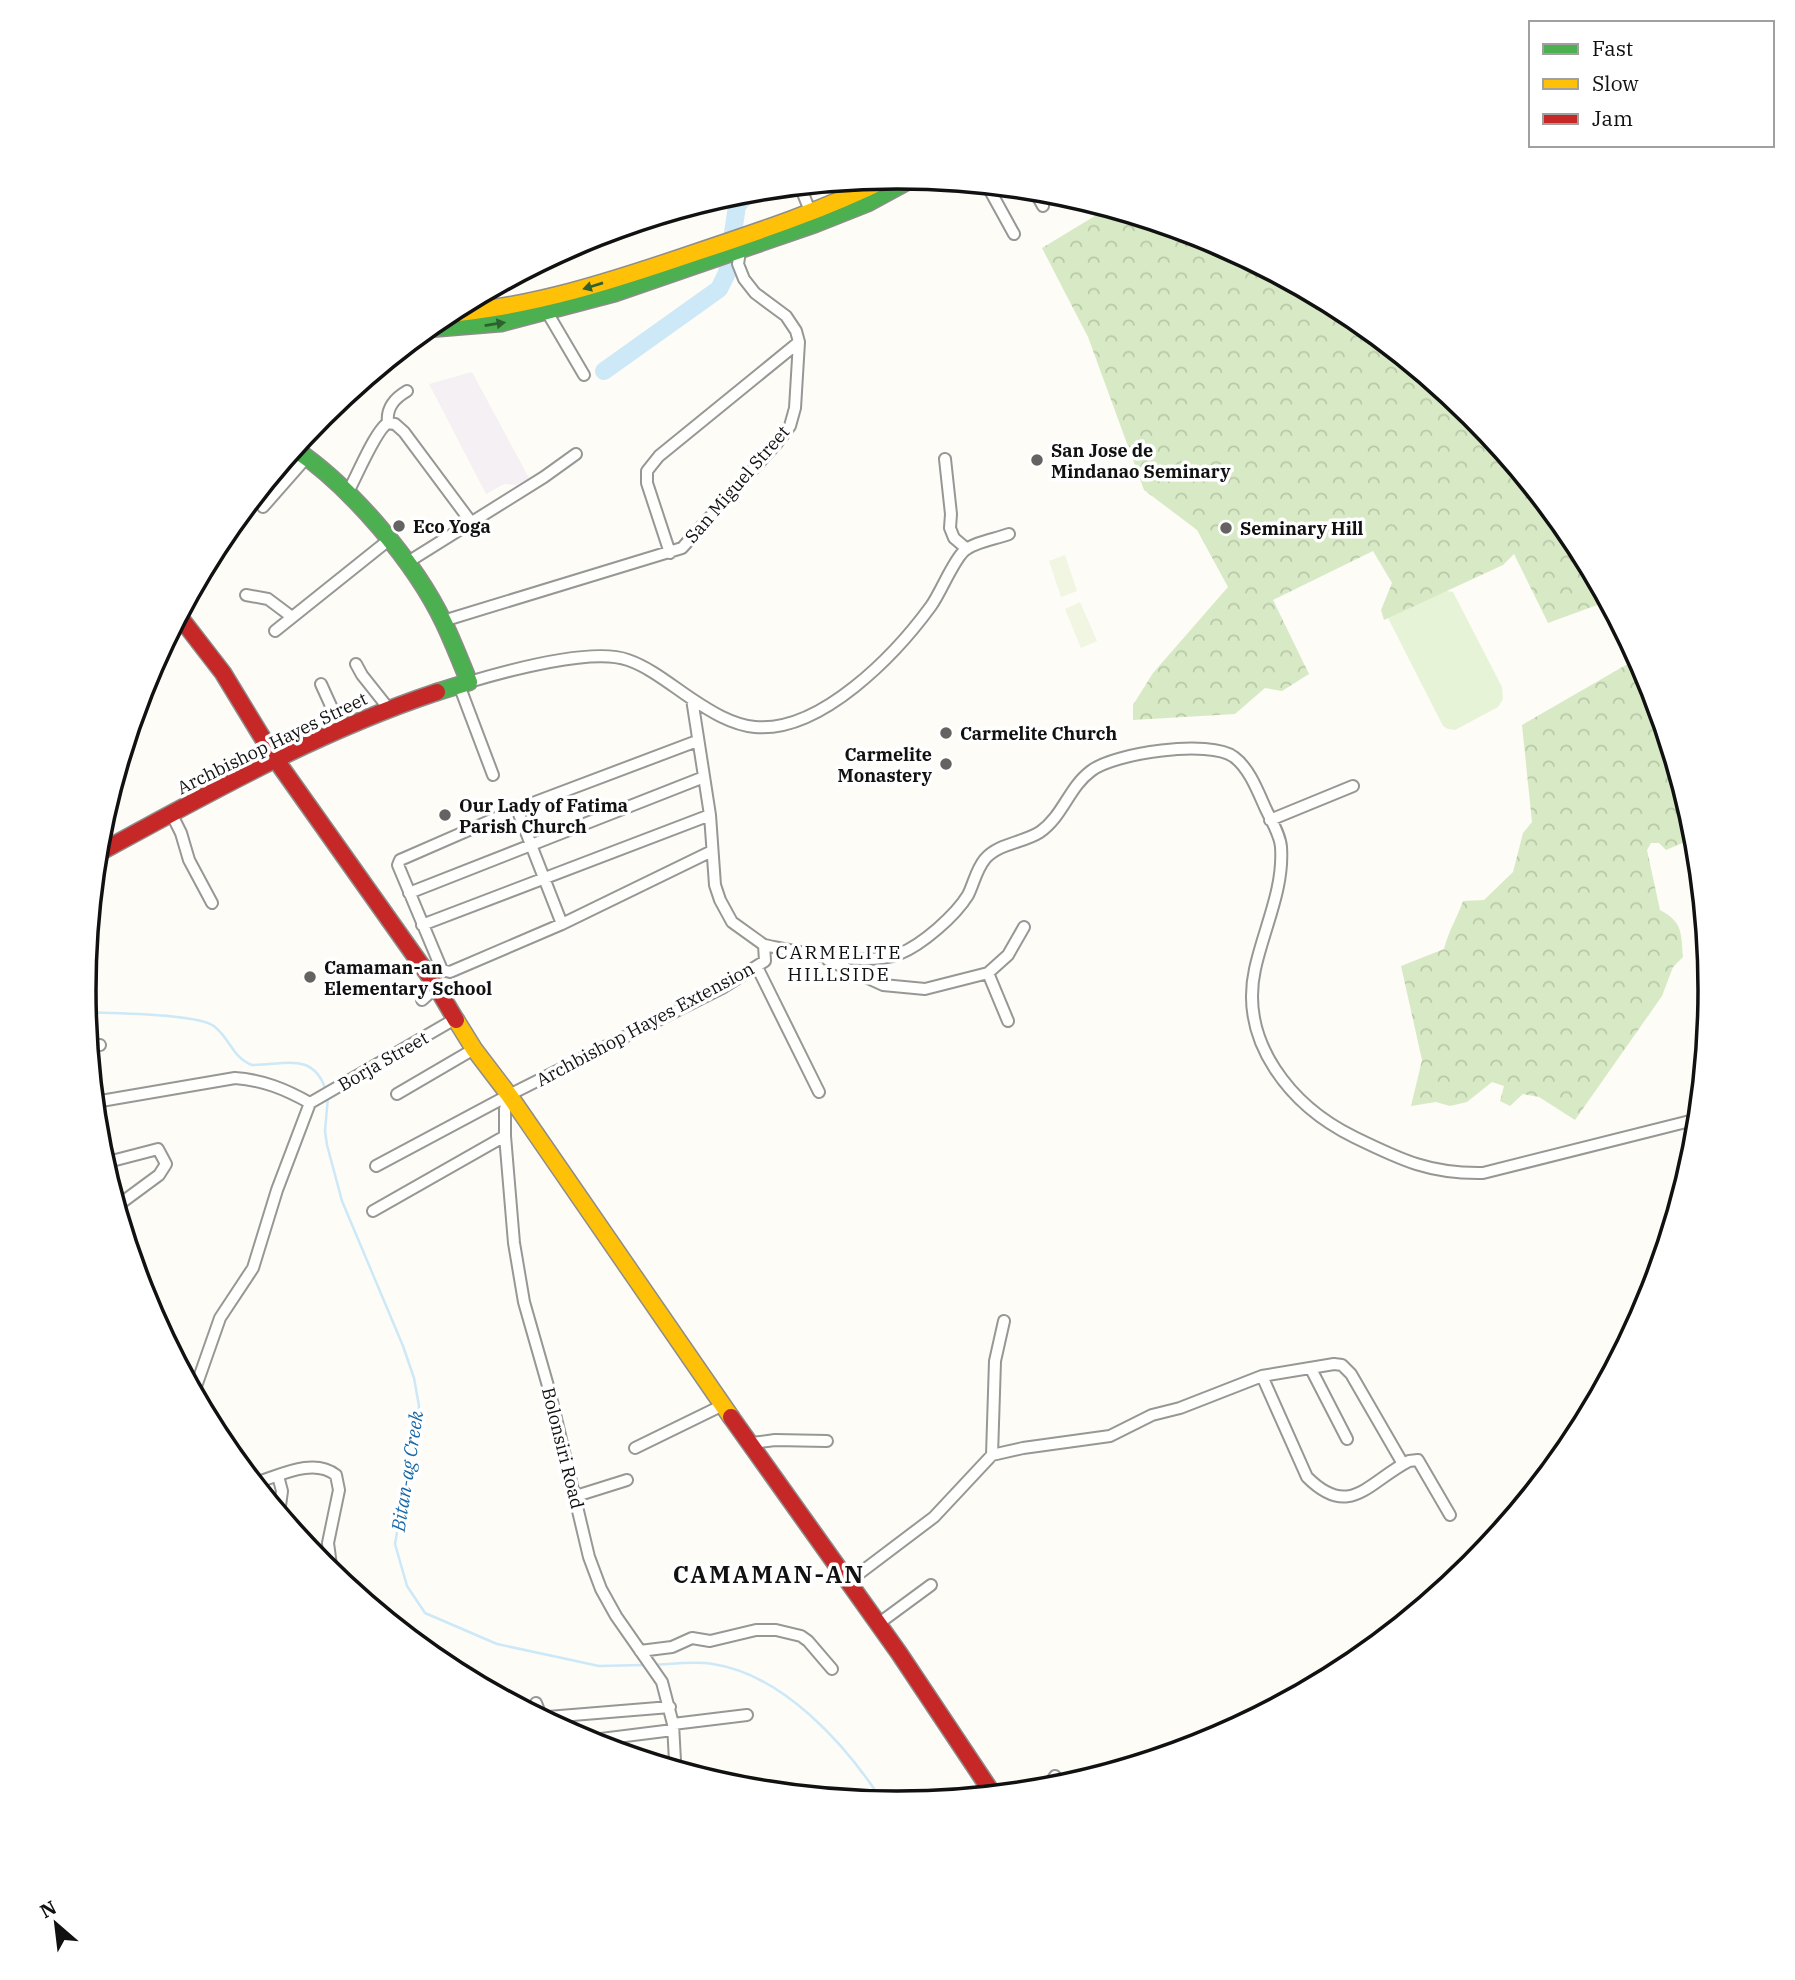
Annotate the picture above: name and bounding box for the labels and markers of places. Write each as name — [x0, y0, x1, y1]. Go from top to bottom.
place label: San Jose de Mindanao Seminary — [1051, 439, 1231, 483]
marker: San Jose de Mindanao Seminary — [1029, 452, 1045, 468]
place label: Eco Yoga — [413, 515, 491, 538]
place label: Seminary Hill — [1240, 517, 1364, 540]
marker: Eco Yoga — [391, 518, 407, 534]
marker: Seminary Hill — [1218, 520, 1234, 536]
place label: Carmelite Church — [960, 722, 1117, 745]
marker: Carmelite Church — [938, 725, 954, 741]
place label: Carmelite Monastery — [838, 743, 933, 787]
marker: Carmelite Monastery — [938, 756, 954, 772]
place label: Our Lady of Fatima Parish Church — [459, 794, 628, 838]
marker: Our Lady of Fatima Parish Church — [437, 807, 453, 823]
place label: Camaman-an Elementary School — [324, 956, 492, 1000]
marker: Camaman-an Elementary School — [302, 969, 318, 985]

